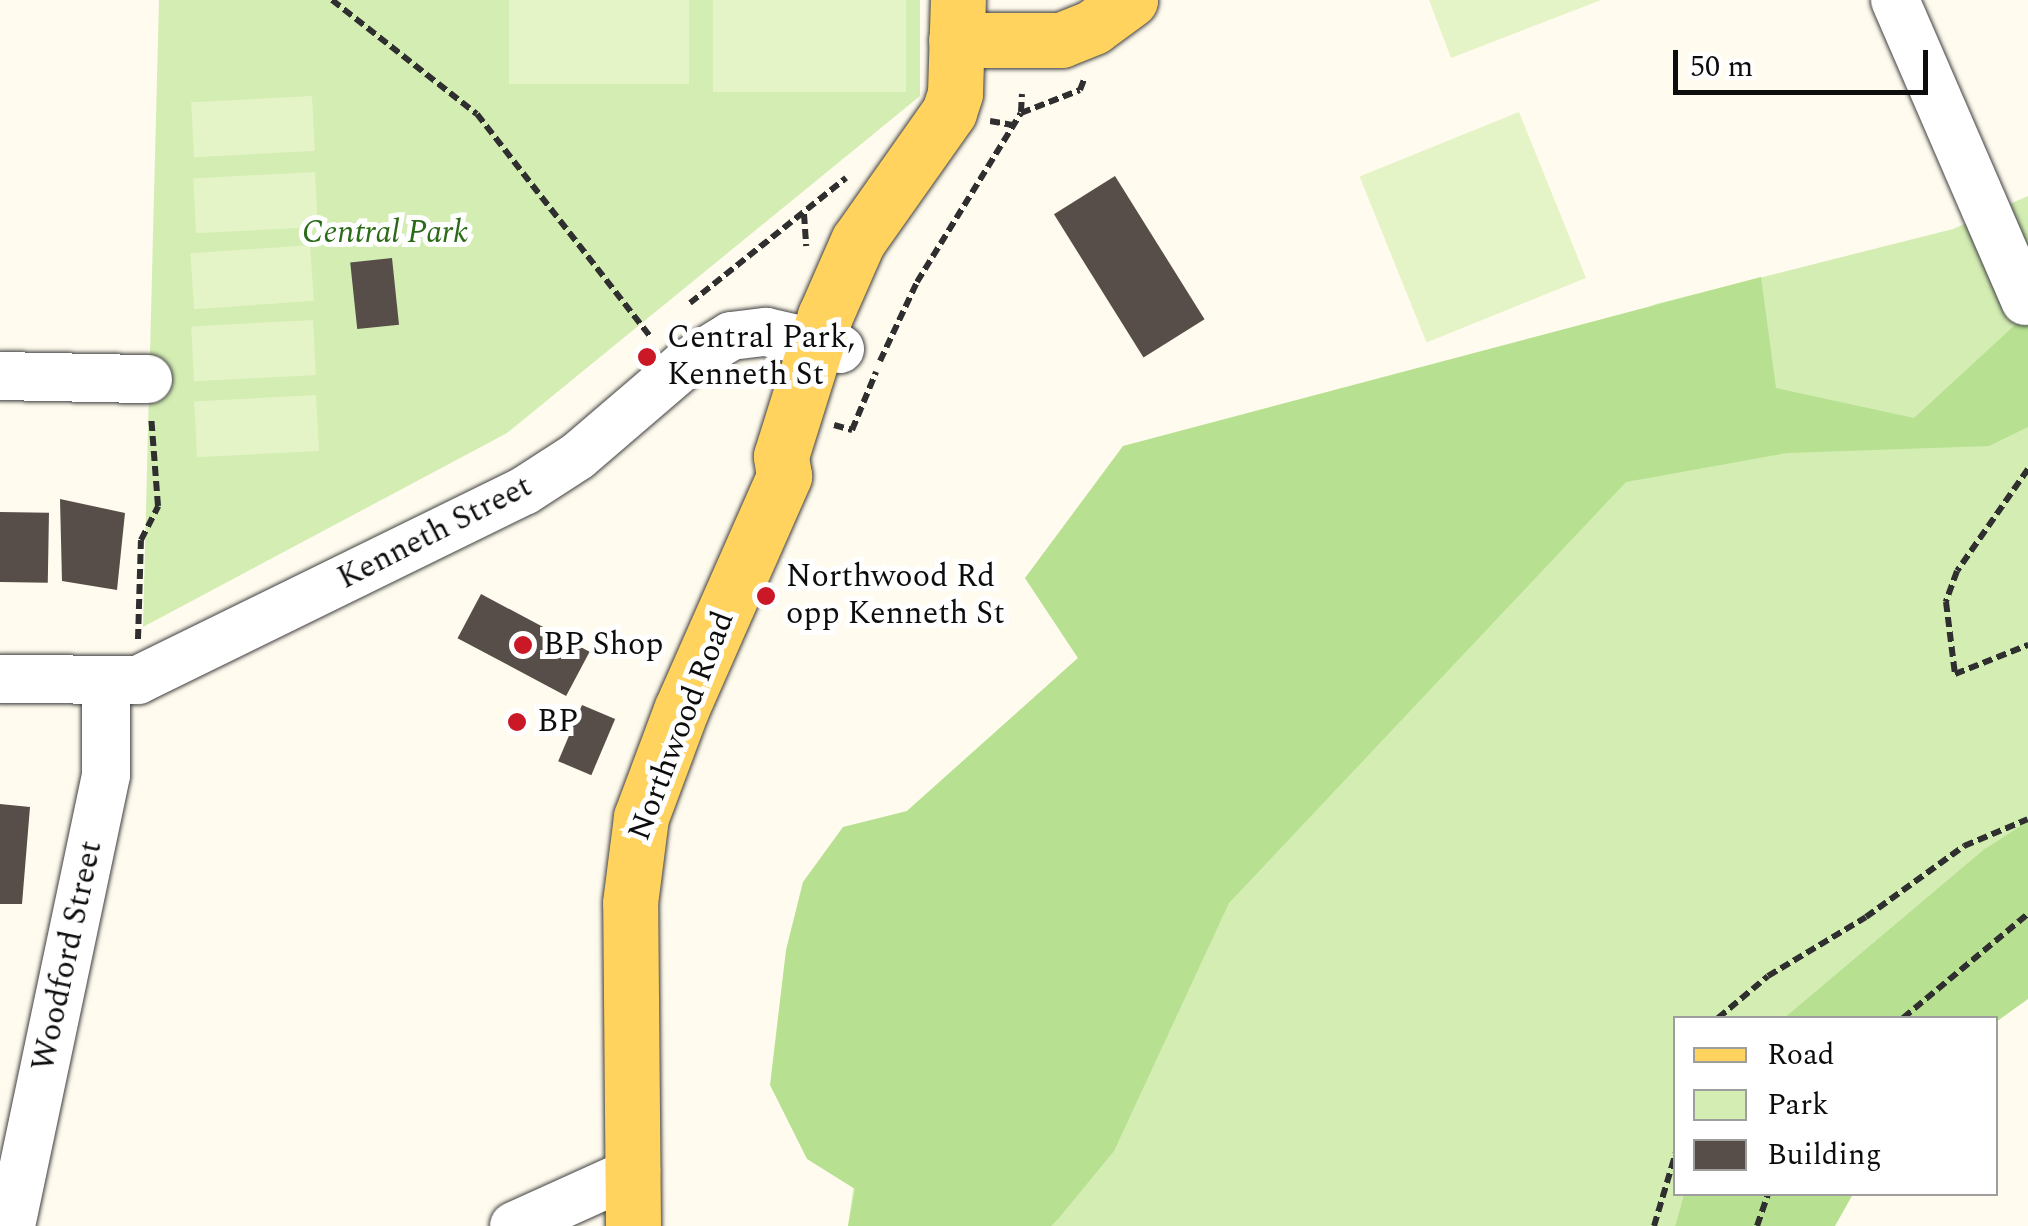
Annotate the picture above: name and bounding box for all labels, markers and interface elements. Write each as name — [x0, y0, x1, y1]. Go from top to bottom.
scale bar — [1678, 30, 1933, 92]
text: 50 m — [1690, 44, 1753, 90]
park label: Central Park — [302, 214, 468, 252]
place label: Central Park, Kenneth St — [667, 320, 855, 395]
marker: Central Park, Kenneth St — [636, 346, 658, 368]
street label: Kenneth Street — [332, 468, 538, 598]
place label: Northwood Rd opp Kenneth St — [786, 559, 1005, 634]
marker: Northwood Rd opp Kenneth St — [755, 585, 777, 607]
street label: Northwood Road — [621, 606, 743, 846]
place label: BP Shop — [543, 626, 664, 664]
marker: BP Shop — [512, 634, 534, 656]
place label: BP — [537, 703, 578, 741]
marker: BP — [506, 711, 528, 733]
street label: Woodford Street — [25, 837, 111, 1075]
legend — [1673, 1016, 1998, 1196]
text: Road — [1767, 1032, 1835, 1078]
text: Park — [1767, 1082, 1829, 1128]
text: Building — [1767, 1132, 1882, 1178]

